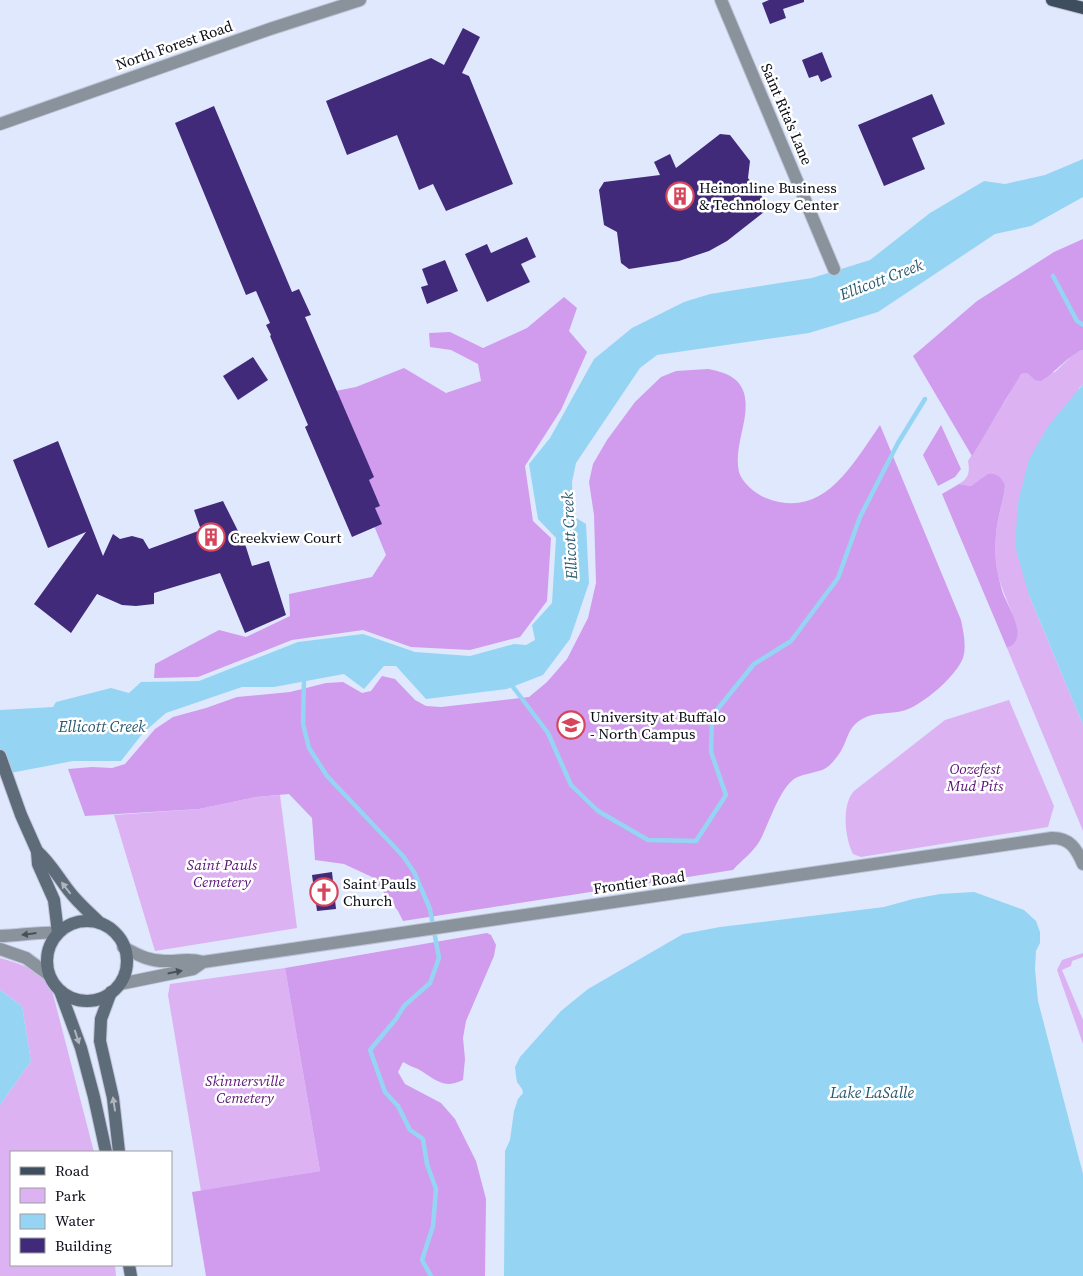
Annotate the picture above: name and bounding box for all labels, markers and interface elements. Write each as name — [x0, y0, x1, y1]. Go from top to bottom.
street label: North Forest Road — [113, 15, 236, 75]
street label: Saint Rita's Lane — [756, 60, 818, 168]
place label: Heinonline Business & Technology Center — [699, 177, 839, 215]
building icon: Heinonline Business & Technology Center — [665, 181, 695, 211]
water label: Ellicott Creek — [835, 253, 926, 305]
water label: Ellicott Creek — [556, 491, 582, 581]
building icon: Creekview Court — [196, 522, 226, 552]
place label: Creekview Court — [230, 527, 341, 548]
place label: University at Buffalo - North Campus — [590, 706, 726, 744]
school or university icon: University at Buffalo - North Campus — [556, 710, 586, 740]
water label: Ellicott Creek — [57, 715, 146, 737]
park label: Oozefest Mud Pits — [946, 758, 1004, 796]
park label: Saint Pauls Cemetery — [187, 854, 258, 892]
street label: Frontier Road — [592, 865, 687, 899]
place label: Saint Pauls Church — [343, 873, 416, 911]
church icon: Saint Pauls Church — [309, 877, 339, 907]
one-way arrow — [61, 882, 72, 895]
one-way arrow — [21, 930, 37, 938]
one-way arrow — [168, 968, 183, 976]
one-way arrow — [73, 1030, 81, 1045]
park label: Skinnersville Cemetery — [205, 1070, 285, 1108]
water label: Lake LaSalle — [829, 1081, 915, 1103]
one-way arrow — [110, 1095, 118, 1111]
legend — [10, 1151, 172, 1266]
text: Road — [55, 1160, 89, 1181]
text: Park — [55, 1185, 87, 1206]
text: Water — [55, 1210, 96, 1231]
text: Building — [55, 1235, 112, 1256]

